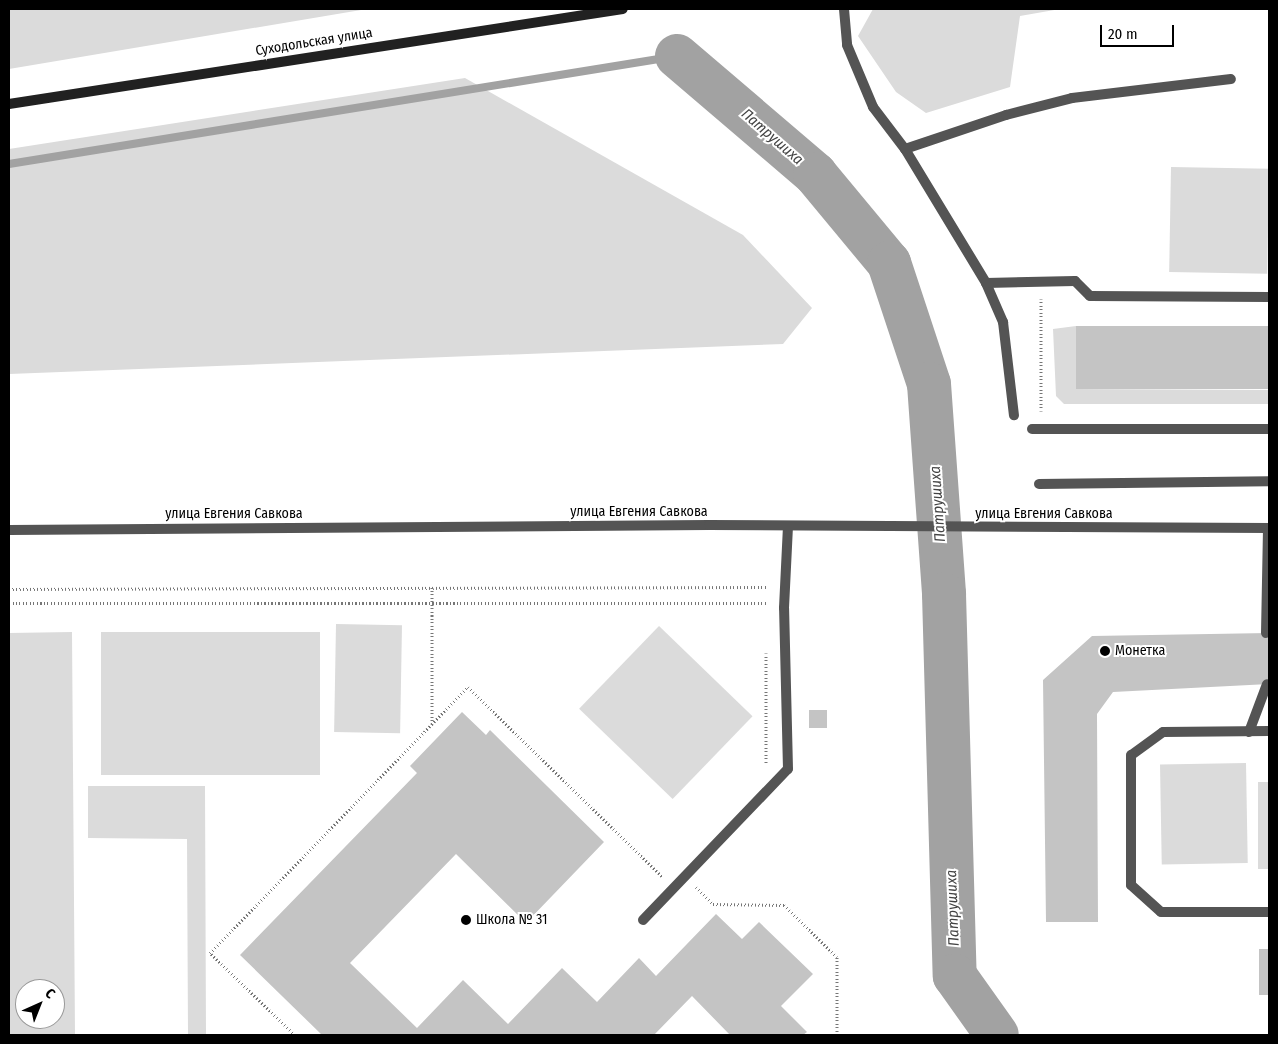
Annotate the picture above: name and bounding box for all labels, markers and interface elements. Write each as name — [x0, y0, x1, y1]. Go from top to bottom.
scale bar — [1103, 15, 1177, 47]
street label: Суходольская улица — [254, 24, 374, 60]
text: 20 m — [1108, 25, 1138, 43]
water label: Патрушиха — [737, 105, 807, 169]
water label: Патрушиха — [926, 465, 950, 543]
street label: улица Евгения Савкова — [570, 504, 708, 520]
street label: улица Евгения Савкова — [165, 506, 303, 522]
street label: улица Евгения Савкова — [975, 506, 1113, 522]
place label: Монетка — [1115, 643, 1165, 659]
marker: Монетка — [1099, 645, 1111, 657]
water label: Патрушиха — [943, 870, 963, 946]
place label: Школа № 31 — [476, 912, 547, 928]
marker: Школа № 31 — [460, 914, 472, 926]
north arrow — [15, 979, 65, 1029]
text: С — [42, 985, 59, 1002]

